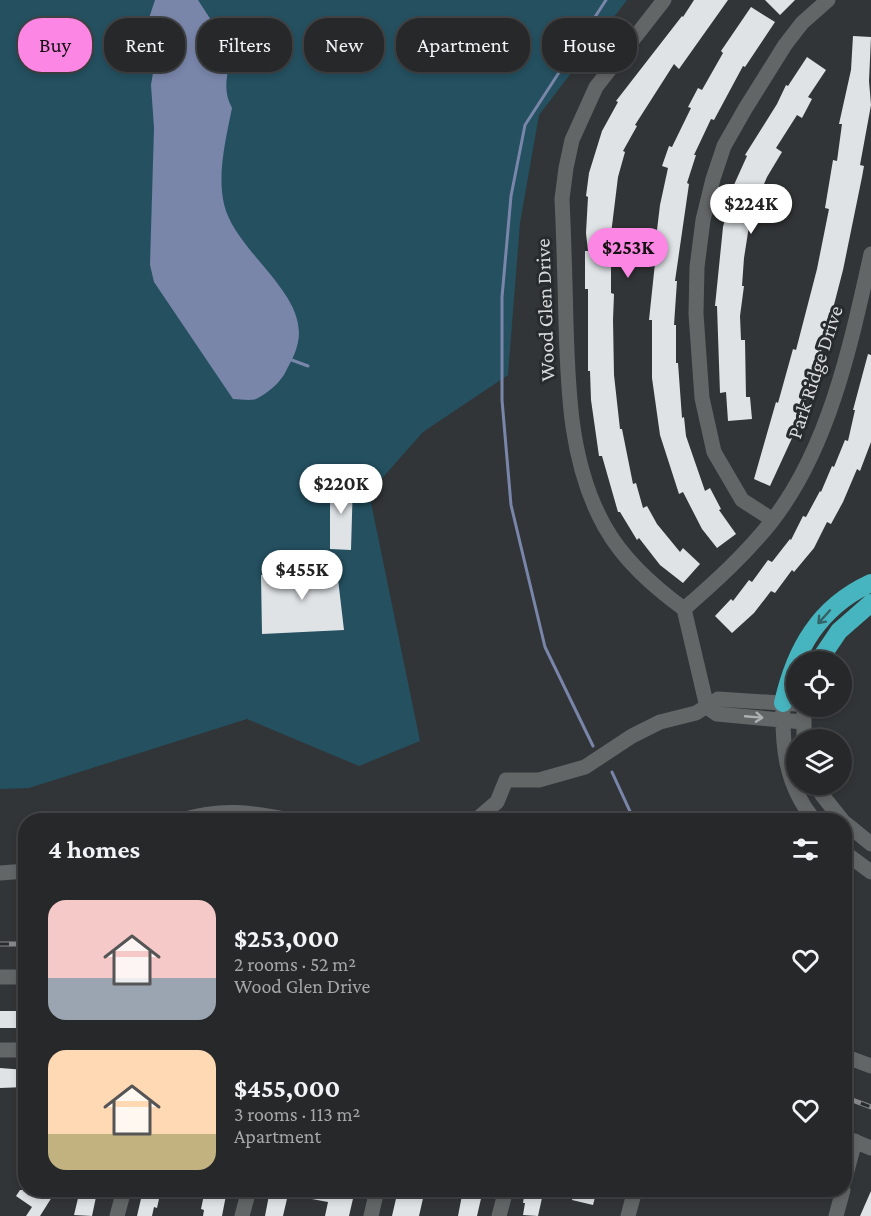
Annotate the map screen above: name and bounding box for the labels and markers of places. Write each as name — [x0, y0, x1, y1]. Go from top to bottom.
pin: $224K — [709, 184, 793, 235]
pin: $253K — [586, 228, 670, 279]
pin: $220K — [299, 464, 383, 515]
pin: $455K — [260, 550, 344, 601]

